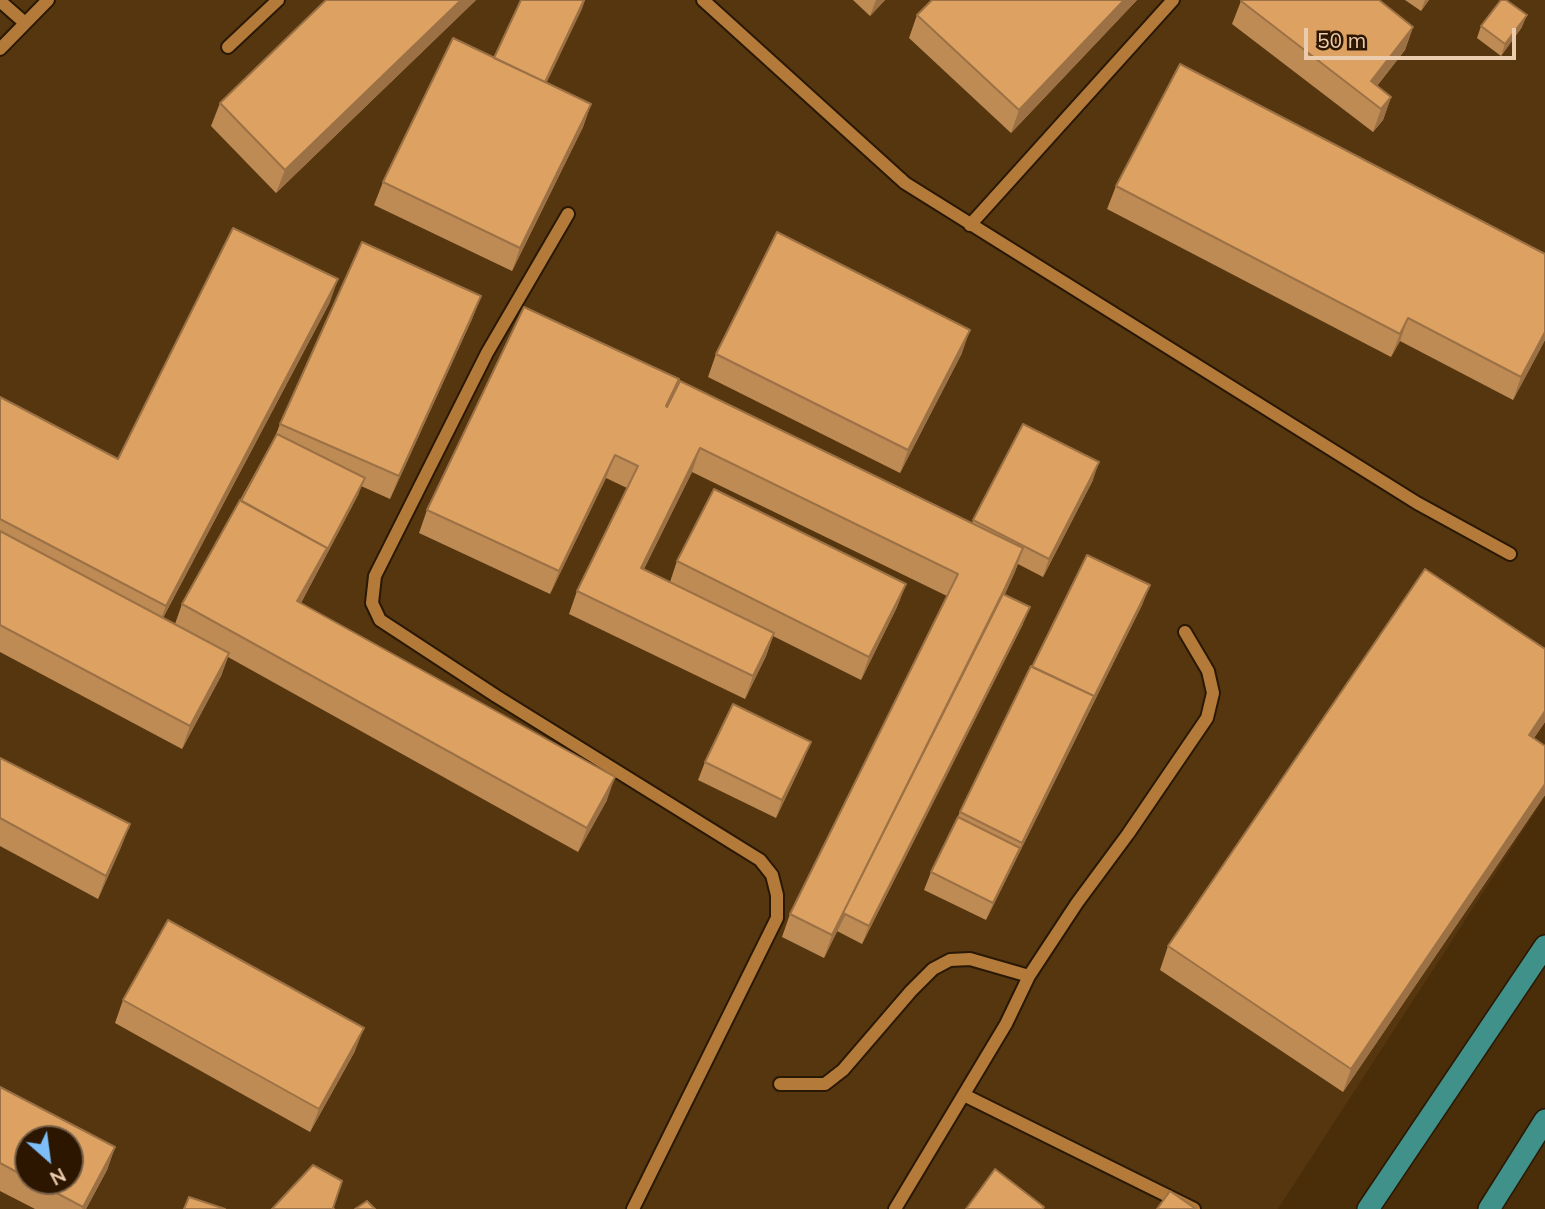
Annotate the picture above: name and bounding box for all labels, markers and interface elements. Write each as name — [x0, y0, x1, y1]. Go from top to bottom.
scale bar — [1307, 14, 1519, 58]
text: 50 m — [1317, 27, 1366, 53]
north arrow — [14, 1125, 84, 1195]
text: N — [46, 1163, 70, 1191]

